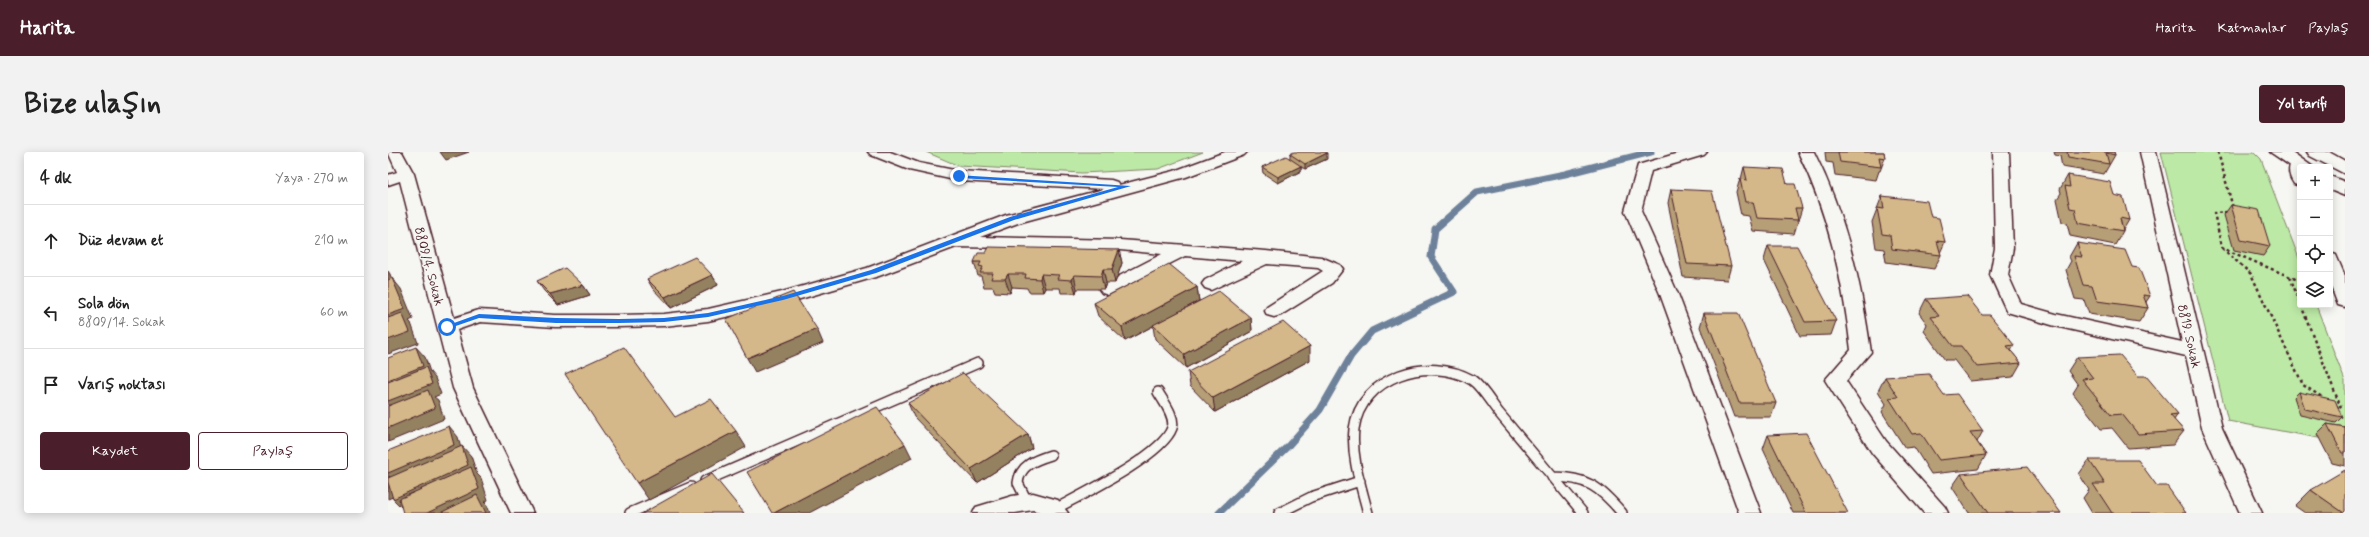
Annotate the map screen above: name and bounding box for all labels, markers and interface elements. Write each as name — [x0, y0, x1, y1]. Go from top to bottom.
text: Harita — [20, 16, 74, 41]
text: Harita — [2155, 19, 2196, 37]
text: Katmanlar — [2218, 19, 2286, 37]
text: Paylaş — [2308, 19, 2349, 37]
button: Yol tarifi — [2259, 85, 2345, 123]
text: Bize ulaşın — [24, 86, 161, 123]
map controls — [2297, 164, 2333, 308]
button: + — [2297, 164, 2333, 200]
text: 4 dk — [40, 167, 72, 189]
route end — [950, 167, 968, 185]
text: Yaya · 270 m — [275, 170, 348, 187]
button: − — [2297, 200, 2333, 236]
street label: 8809/4. Sokak — [410, 225, 447, 308]
icon: ahead — [40, 230, 62, 252]
text: Düz devam et — [78, 231, 163, 251]
text: 210 m — [314, 232, 348, 249]
button: locate — [2297, 236, 2333, 272]
button: layers — [2297, 272, 2333, 308]
text: Sola dön — [78, 294, 130, 314]
icon: left — [40, 302, 62, 324]
street label: 8819. Sokak — [2173, 303, 2204, 370]
text: 60 m — [320, 304, 348, 321]
text: 8809/14. Sokak — [78, 314, 165, 331]
route start — [438, 318, 456, 336]
icon: arrive — [40, 374, 62, 396]
text: Varış noktası — [78, 375, 166, 395]
button: Kaydet — [40, 432, 190, 470]
button: Paylaş — [198, 432, 348, 470]

